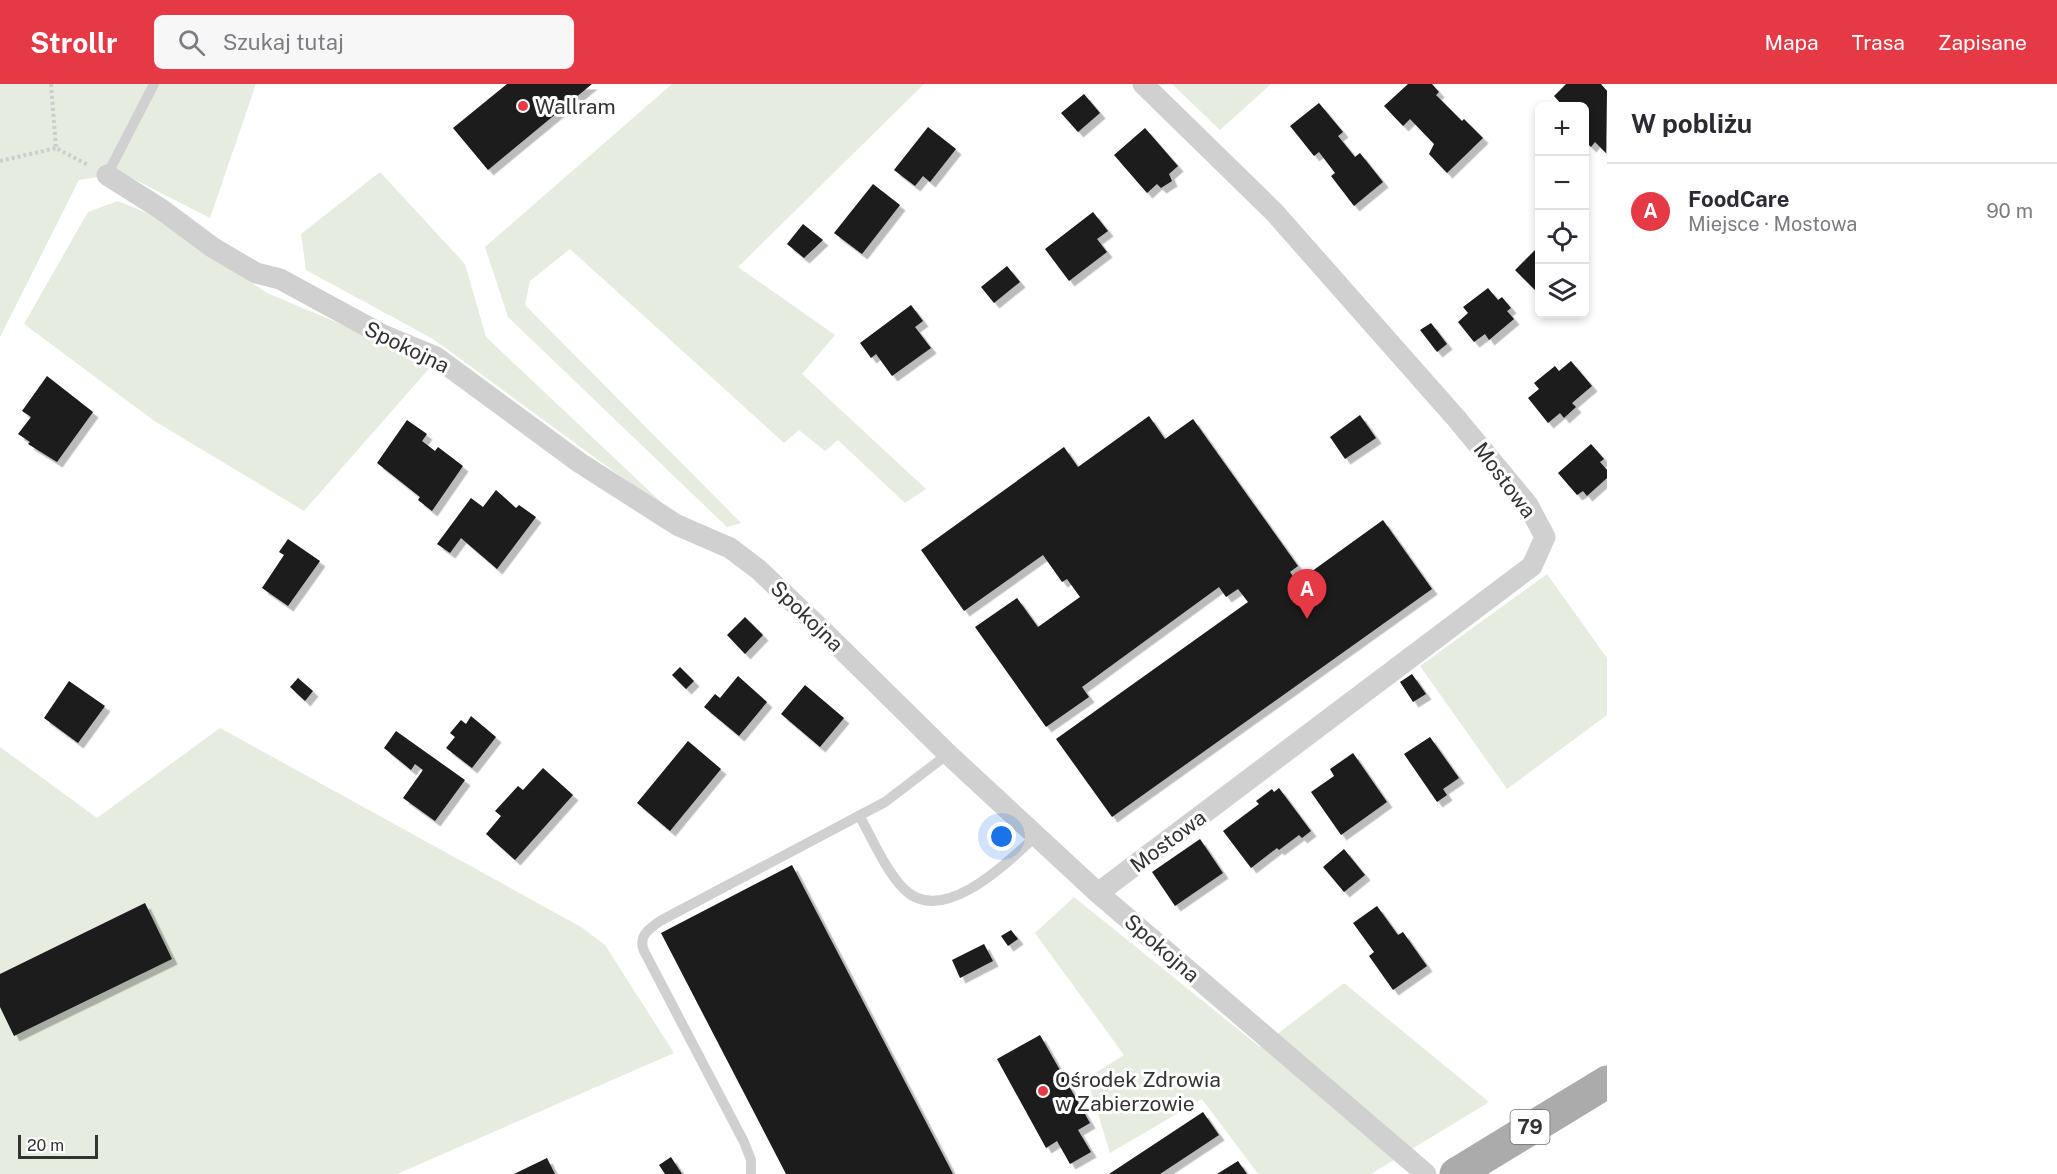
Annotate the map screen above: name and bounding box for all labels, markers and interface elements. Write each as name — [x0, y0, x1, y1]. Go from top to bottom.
search box — [154, 15, 574, 69]
text: Strollr — [30, 26, 118, 59]
icon: search — [175, 26, 208, 59]
text: Szukaj tutaj — [223, 29, 344, 55]
text: Mapa — [1764, 30, 1819, 55]
text: Trasa — [1852, 30, 1905, 55]
text: Zapisane — [1938, 30, 2027, 55]
place label: Wallram — [535, 94, 616, 119]
marker: Wallram — [516, 99, 530, 113]
map controls — [1535, 102, 1589, 318]
button: + — [1535, 102, 1589, 156]
text: W pobliżu — [1631, 108, 1752, 139]
button: − — [1535, 156, 1589, 210]
text: FoodCare — [1688, 186, 1789, 212]
text: A — [1643, 199, 1658, 223]
text: 90 m — [1986, 199, 2033, 223]
button: locate — [1535, 210, 1589, 264]
text: Miejsce · Mostowa — [1688, 212, 1857, 236]
button: layers — [1535, 264, 1589, 318]
street label: Spokojna — [361, 316, 453, 378]
street label: Mostowa — [1469, 437, 1541, 523]
pin: A — [1288, 570, 1326, 619]
street label: Spokojna — [766, 575, 848, 657]
street label: Mostowa — [1125, 805, 1211, 877]
your location — [987, 822, 1016, 851]
street label: Spokojna — [1119, 909, 1205, 987]
place label: Ośrodek Zdrowia w Zabierzowie — [1055, 1067, 1221, 1116]
marker: Ośrodek Zdrowia w Zabierzowie — [1036, 1084, 1050, 1098]
road number: 79 — [1510, 1110, 1550, 1144]
scale bar — [18, 1132, 98, 1160]
text: 20 m — [27, 1136, 64, 1155]

